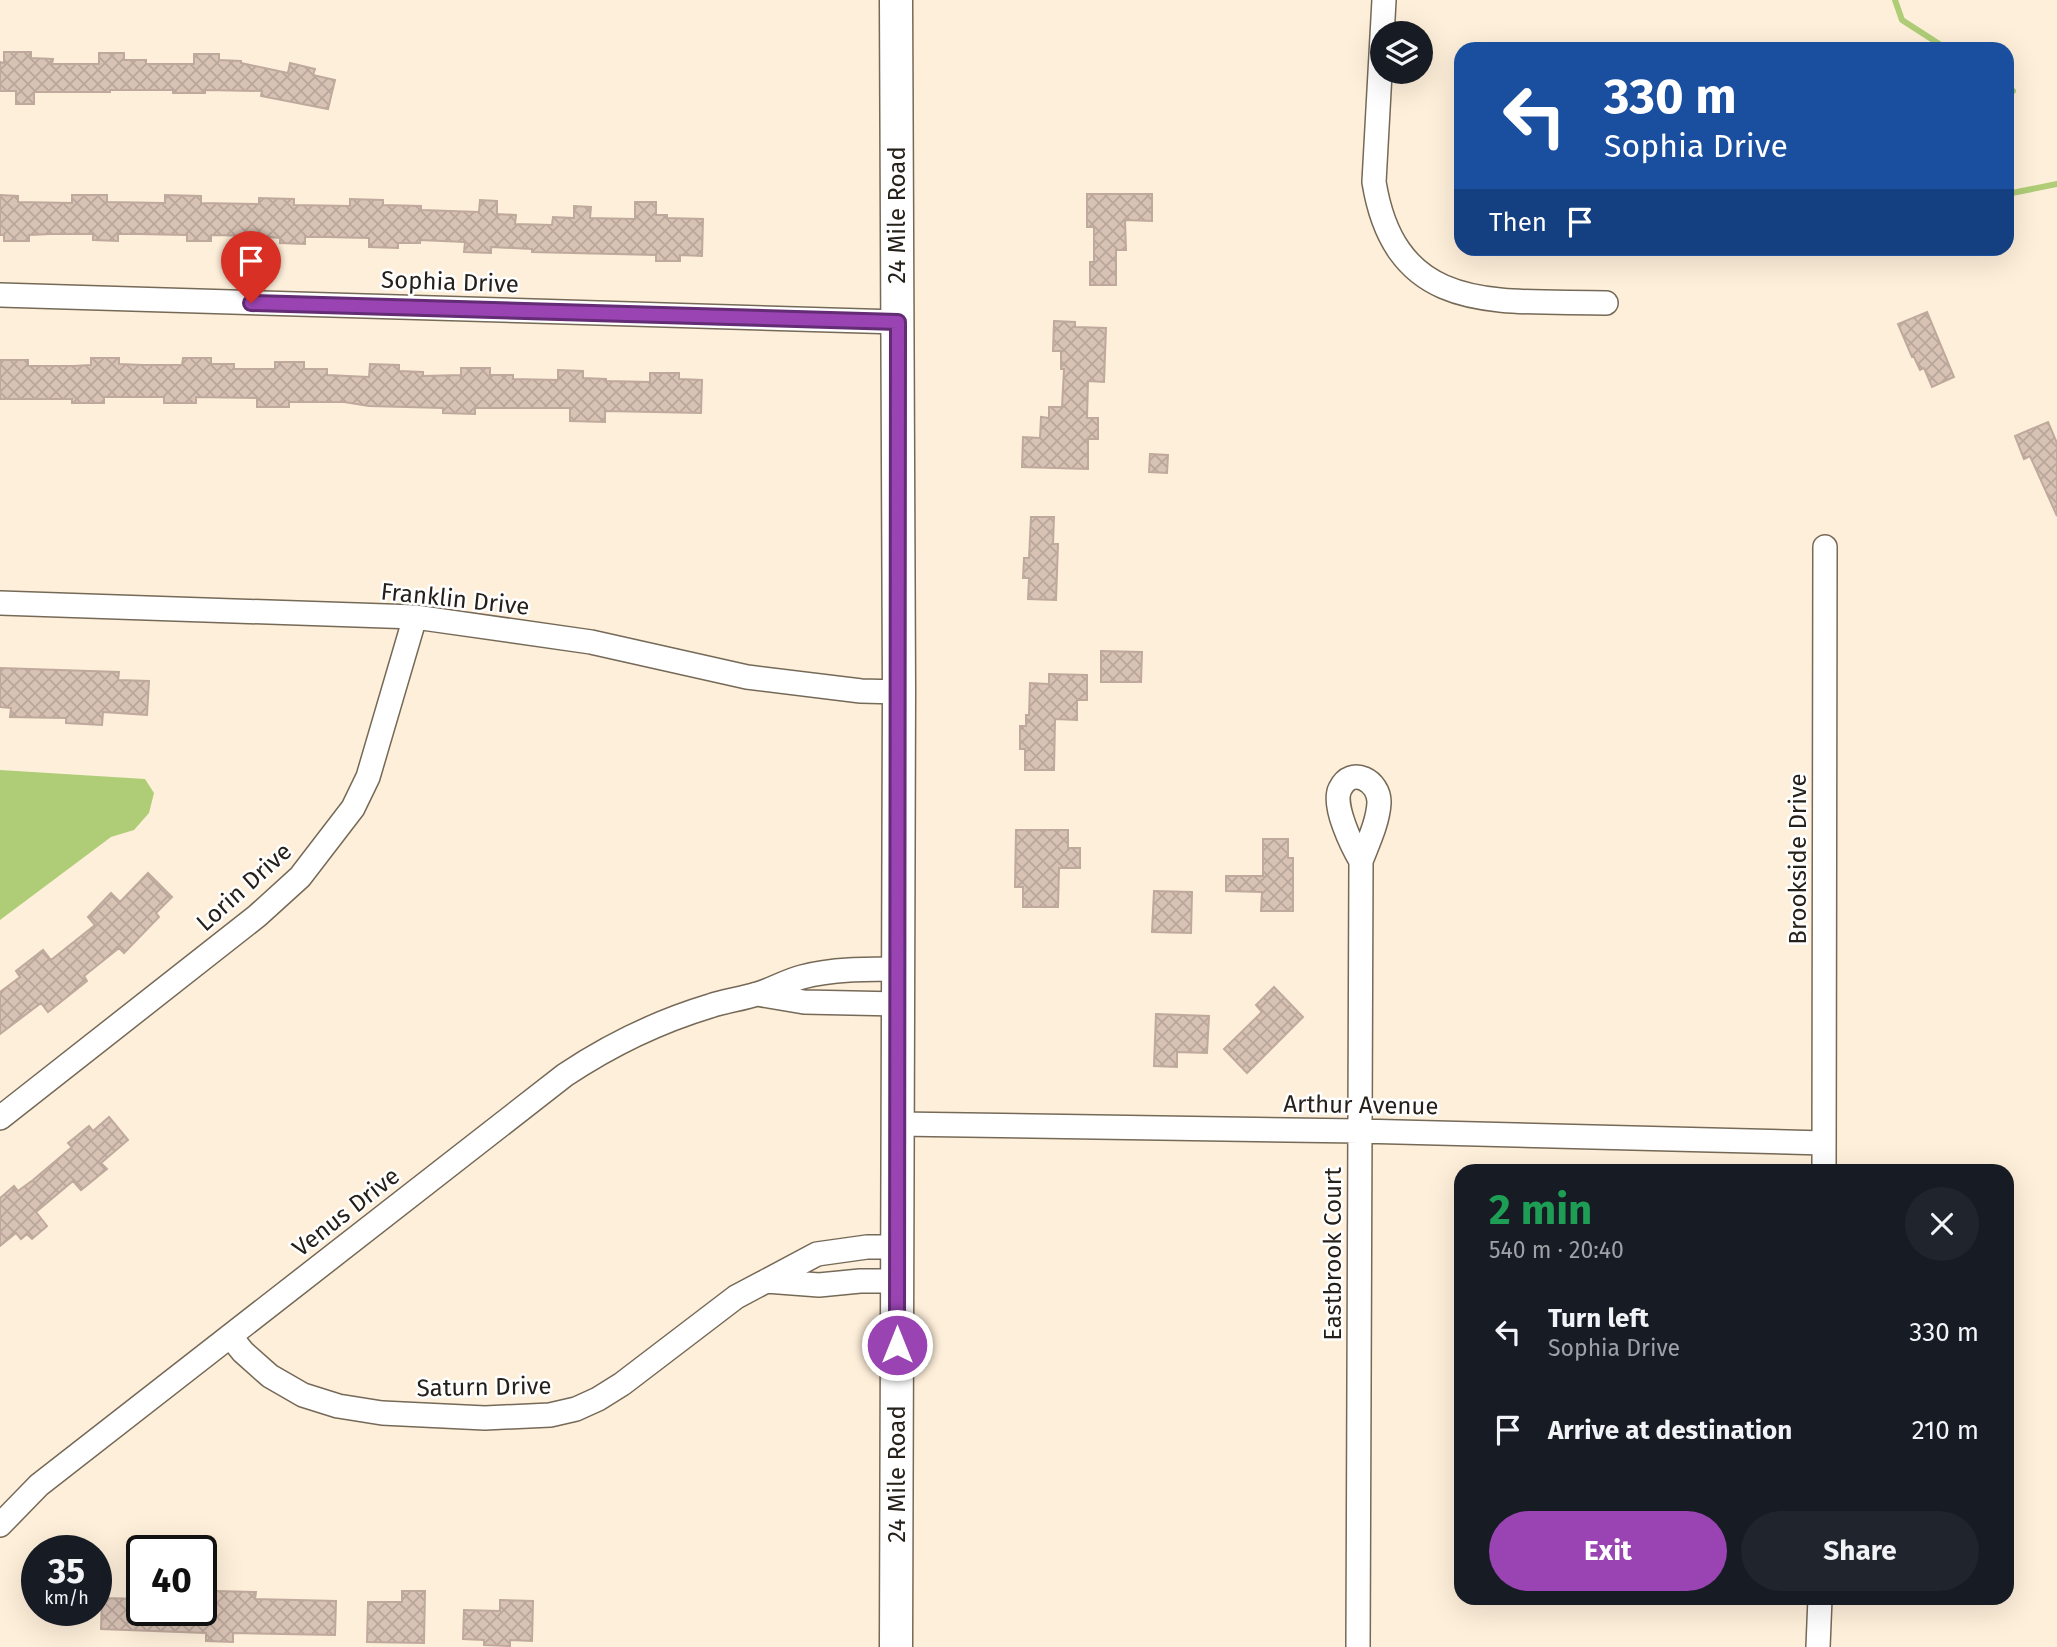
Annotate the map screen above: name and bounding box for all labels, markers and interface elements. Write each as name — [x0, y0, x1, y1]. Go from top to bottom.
map controls — [1370, 21, 1433, 84]
button: layers — [1370, 21, 1433, 84]
text: 330 m — [1604, 67, 1737, 126]
icon: left — [1489, 70, 1580, 161]
text: Sophia Drive — [1604, 127, 1788, 165]
street label: 24 Mile Road — [883, 146, 911, 284]
icon: arrive — [1561, 203, 1599, 241]
text: Then — [1489, 207, 1547, 238]
pin — [221, 231, 281, 303]
icon: arrive — [232, 242, 270, 280]
street label: Sophia Drive — [381, 266, 519, 298]
street label: Franklin Drive — [379, 577, 531, 621]
street label: Brookside Drive — [1784, 773, 1812, 945]
street label: Lorin Drive — [191, 837, 297, 937]
street label: Arthur Avenue — [1283, 1090, 1439, 1120]
street label: Venus Drive — [287, 1162, 405, 1262]
street label: Eastbrook Court — [1319, 1167, 1347, 1341]
text: 2 min — [1489, 1185, 1592, 1235]
button: close — [1905, 1187, 1979, 1261]
text: 540 m · 20:40 — [1489, 1236, 1624, 1264]
text: Turn left — [1548, 1303, 1649, 1334]
position arrow — [860, 1308, 934, 1382]
icon: left — [1489, 1313, 1527, 1351]
text: 330 m — [1909, 1317, 1979, 1348]
text: Sophia Drive — [1548, 1334, 1680, 1362]
street label: Saturn Drive — [416, 1372, 552, 1402]
street label: 24 Mile Road — [883, 1405, 911, 1543]
icon: arrive — [1489, 1411, 1527, 1449]
text: Arrive at destination — [1548, 1415, 1792, 1446]
text: 210 m — [1912, 1415, 1979, 1446]
button: Exit — [1489, 1511, 1727, 1591]
button: Share — [1741, 1511, 1979, 1591]
speed limit sign: 40 — [126, 1535, 217, 1626]
text: 35 — [48, 1550, 85, 1592]
text: km/h — [44, 1587, 89, 1609]

